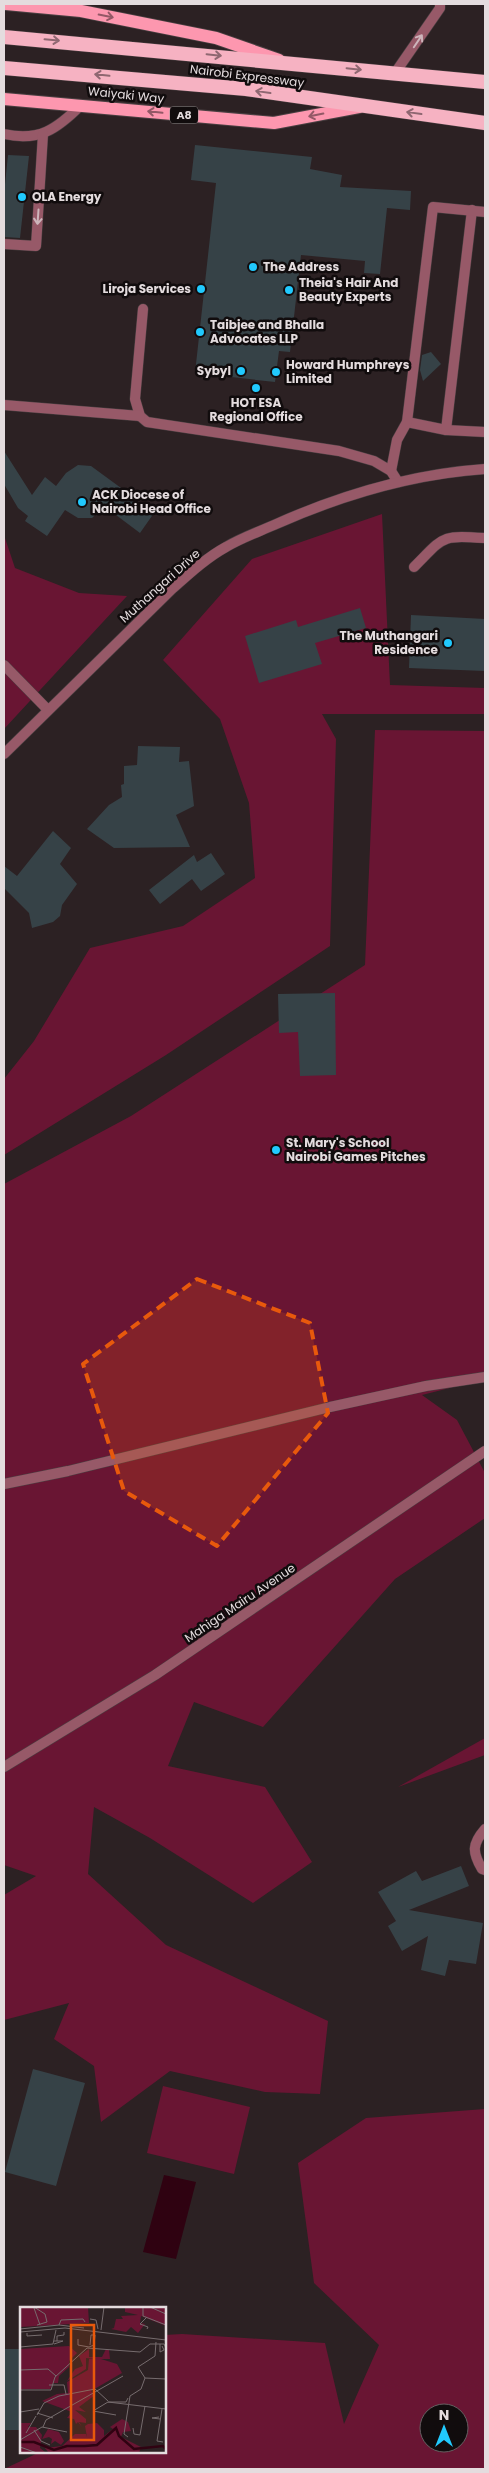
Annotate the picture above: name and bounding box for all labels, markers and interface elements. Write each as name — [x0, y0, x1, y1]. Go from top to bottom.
one-way arrow — [98, 11, 114, 21]
one-way arrow — [413, 34, 423, 48]
one-way arrow — [44, 36, 60, 45]
one-way arrow — [206, 50, 222, 60]
street label: Nairobi Expressway — [189, 60, 305, 91]
one-way arrow — [346, 64, 362, 74]
one-way arrow — [94, 70, 110, 80]
street label: Waiyaki Way — [87, 82, 165, 107]
one-way arrow — [256, 87, 272, 97]
road number: A8 — [170, 106, 198, 124]
one-way arrow — [147, 107, 163, 117]
one-way arrow — [406, 108, 422, 118]
one-way arrow — [308, 111, 324, 120]
place label: OLA Energy — [32, 188, 102, 205]
marker: OLA Energy — [16, 191, 28, 203]
one-way arrow — [33, 209, 42, 225]
place label: The Address — [263, 258, 339, 275]
marker: The Address — [247, 261, 259, 273]
place label: Theia's Hair And Beauty Experts — [299, 274, 398, 305]
place label: Liroja Services — [102, 280, 191, 297]
marker: Liroja Services — [195, 283, 207, 295]
marker: Theia's Hair And Beauty Experts — [283, 284, 295, 296]
place label: Taibjee and Bhalla Advocates LLP — [210, 316, 324, 347]
marker: Taibjee and Bhalla Advocates LLP — [194, 326, 206, 338]
place label: Howard Humphreys Limited — [286, 356, 410, 387]
place label: Sybyl — [197, 362, 231, 379]
marker: Sybyl — [235, 365, 247, 377]
marker: Howard Humphreys Limited — [270, 366, 282, 378]
marker: HOT ESA Regional Office — [250, 382, 262, 394]
place label: HOT ESA Regional Office — [209, 394, 303, 425]
place label: ACK Diocese of Nairobi Head Office — [92, 486, 212, 517]
marker: ACK Diocese of Nairobi Head Office — [76, 496, 88, 508]
street label: Muthangari Drive — [116, 545, 204, 626]
place label: The Muthangari Residence — [340, 627, 439, 658]
marker: The Muthangari Residence — [442, 637, 454, 649]
place label: St. Mary's School Nairobi Games Pitches — [286, 1134, 426, 1165]
marker: St. Mary's School Nairobi Games Pitches — [270, 1144, 282, 1156]
street label: Mahiga Mairu Avenue — [181, 1559, 298, 1646]
inset map — [20, 2307, 166, 2453]
north arrow — [419, 2403, 469, 2453]
text: N — [439, 2405, 449, 2425]

